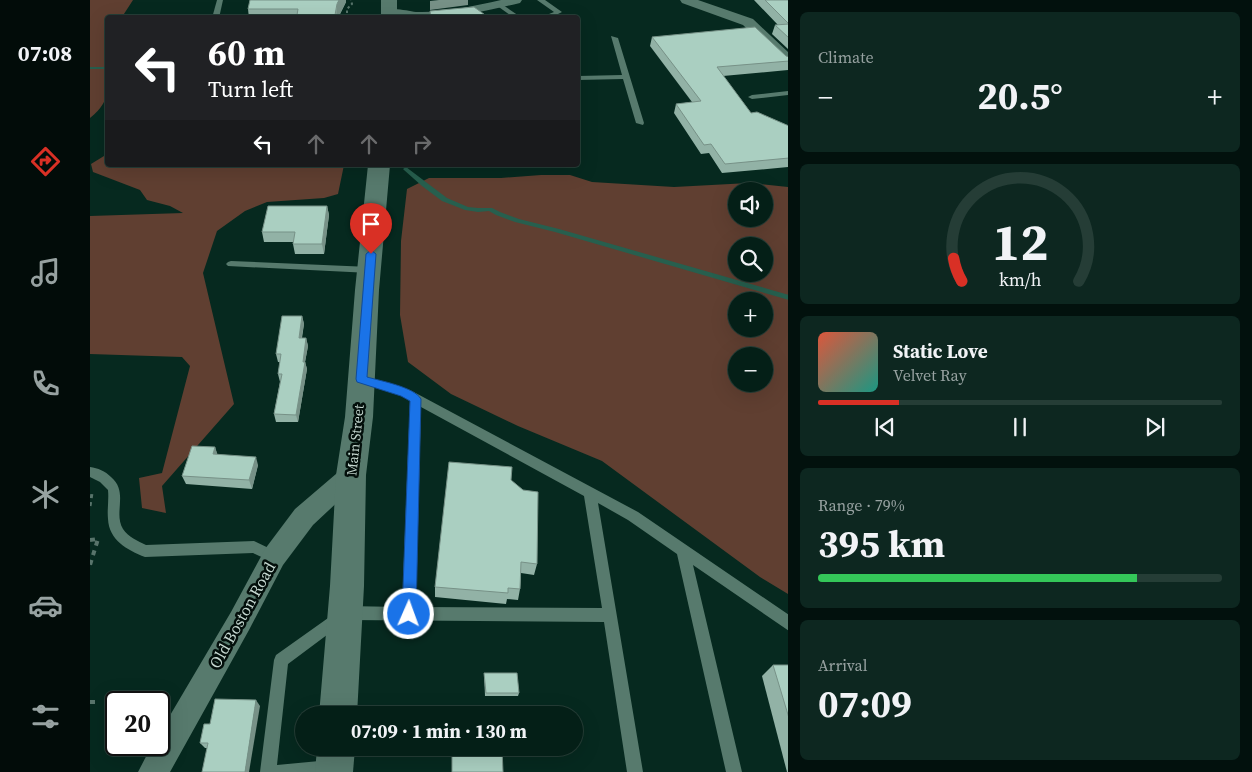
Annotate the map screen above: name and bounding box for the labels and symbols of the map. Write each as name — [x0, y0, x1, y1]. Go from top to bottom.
pin — [350, 203, 392, 254]
street label: Main Street — [341, 403, 369, 477]
street label: Old Boston Road — [204, 558, 280, 672]
position arrow — [382, 587, 434, 639]
speed limit sign: 20 — [105, 691, 170, 756]

